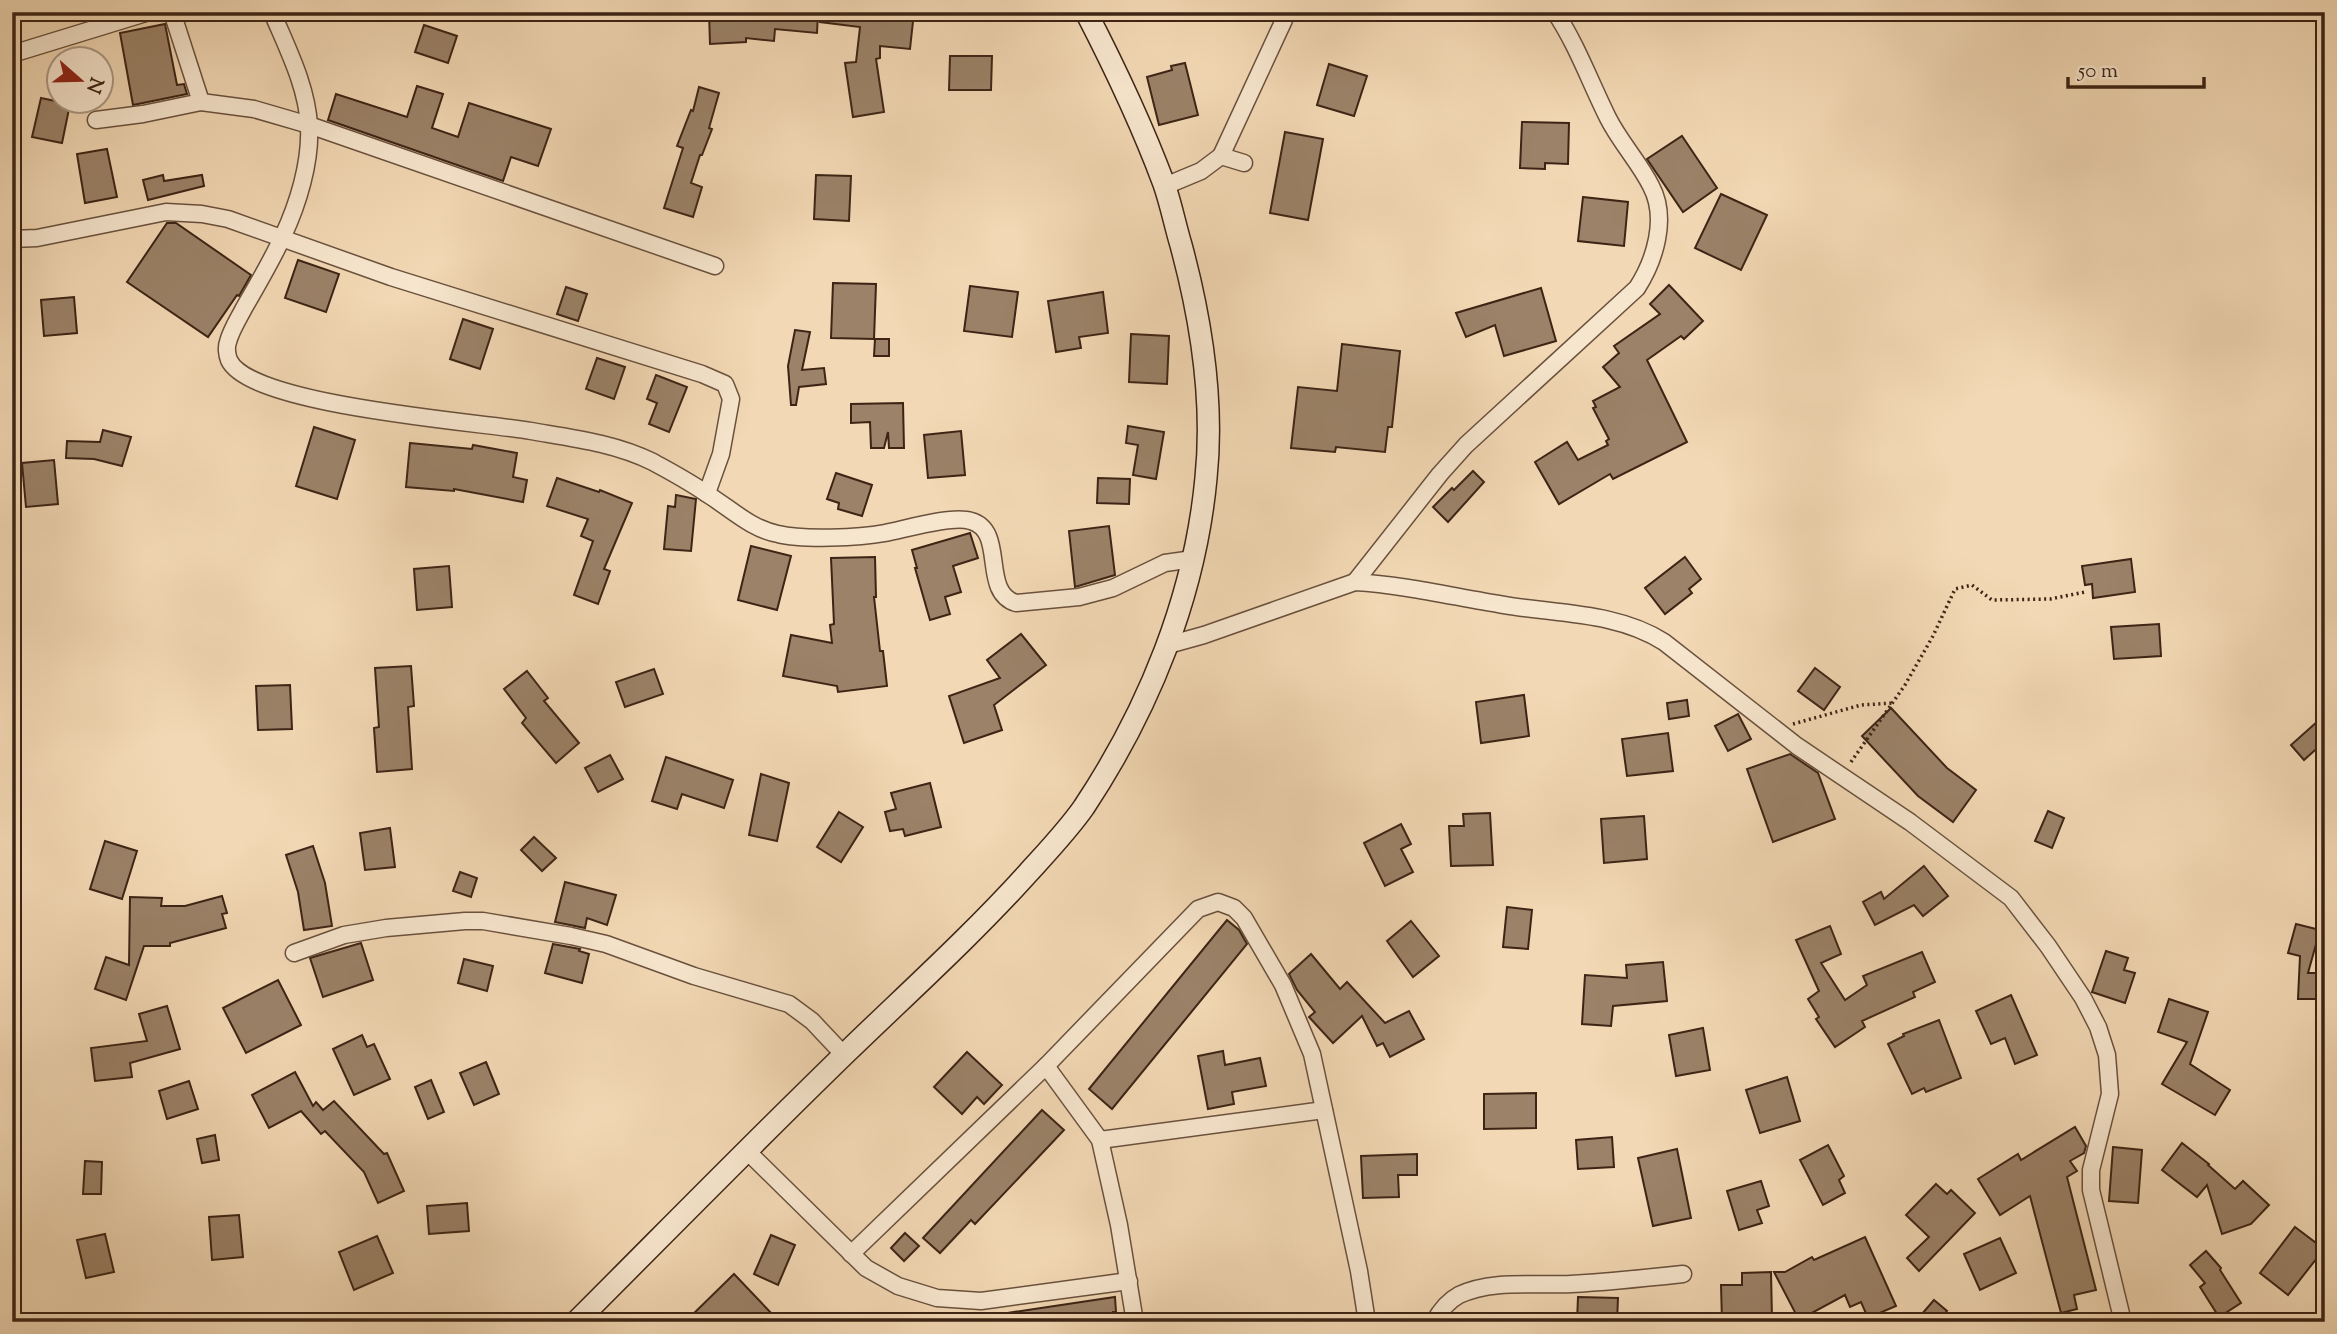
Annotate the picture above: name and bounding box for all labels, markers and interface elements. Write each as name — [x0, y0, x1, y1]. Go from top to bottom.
north arrow — [46, 46, 116, 116]
scale bar — [2068, 46, 2204, 90]
text: 50 m — [2077, 57, 2118, 87]
text: N — [78, 73, 109, 97]

